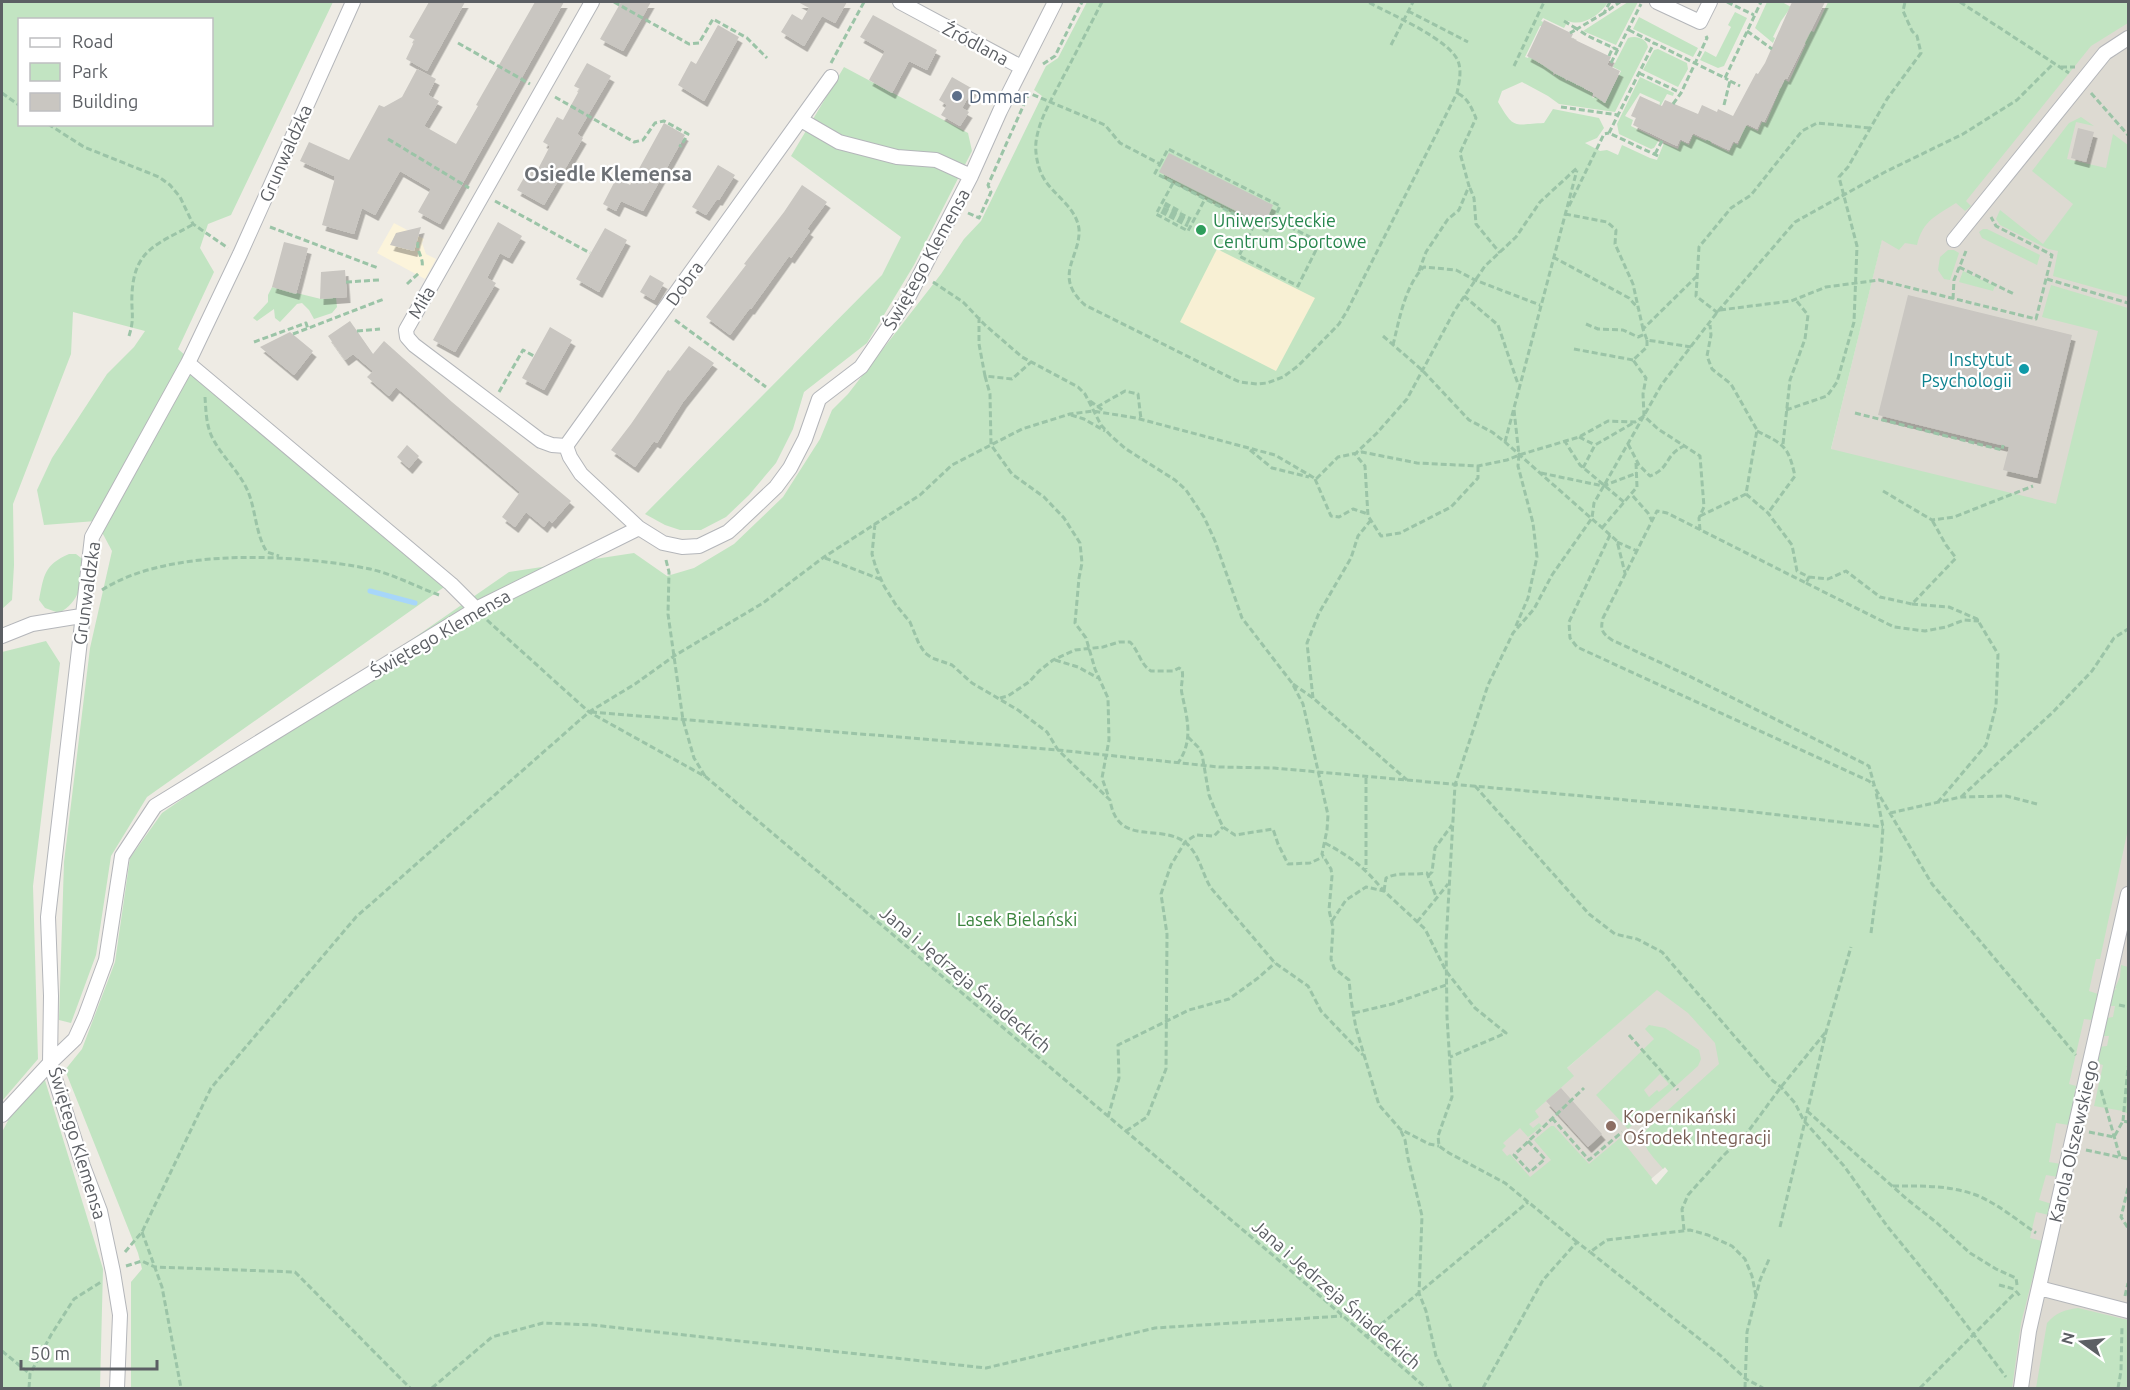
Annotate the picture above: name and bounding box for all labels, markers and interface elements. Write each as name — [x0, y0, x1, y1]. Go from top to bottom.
street label: Źródlana — [940, 16, 1013, 69]
legend — [18, 18, 213, 126]
text: Road — [72, 31, 114, 51]
text: Park — [72, 61, 108, 81]
place label: Dmmar — [969, 86, 1029, 106]
marker: Dmmar — [950, 89, 964, 103]
text: Building — [72, 91, 138, 111]
street label: Grunwaldzka — [255, 101, 315, 205]
district label: Osiedle Klemensa — [524, 162, 692, 185]
street label: Świętego Klemensa — [878, 185, 973, 333]
place label: Uniwersyteckie Centrum Sportowe — [1213, 210, 1367, 251]
marker: Uniwersyteckie Centrum Sportowe — [1194, 223, 1208, 237]
street label: Dobra — [661, 257, 707, 309]
street label: Miła — [404, 282, 438, 322]
place label: Instytut Psychologii — [1921, 349, 2012, 390]
marker: Instytut Psychologii — [2017, 362, 2031, 376]
street label: Grunwaldzka — [69, 540, 103, 646]
street label: Świętego Klemensa — [366, 584, 513, 681]
street label: Jana i Jędrzeja Śniadeckich — [877, 901, 1056, 1056]
park label: Lasek Bielański — [957, 909, 1077, 929]
street label: Karola Olszewskiego — [2045, 1058, 2101, 1224]
street label: Świętego Klemensa — [45, 1064, 112, 1222]
place label: Kopernikański Ośrodek Integracji — [1623, 1106, 1771, 1147]
marker: Kopernikański Ośrodek Integracji — [1604, 1119, 1618, 1133]
street label: Jana i Jędrzeja Śniadeckich — [1249, 1215, 1426, 1373]
north arrow — [2052, 1312, 2112, 1372]
text: N — [2057, 1330, 2078, 1346]
scale bar — [21, 1333, 158, 1371]
text: 50 m — [30, 1343, 70, 1363]

